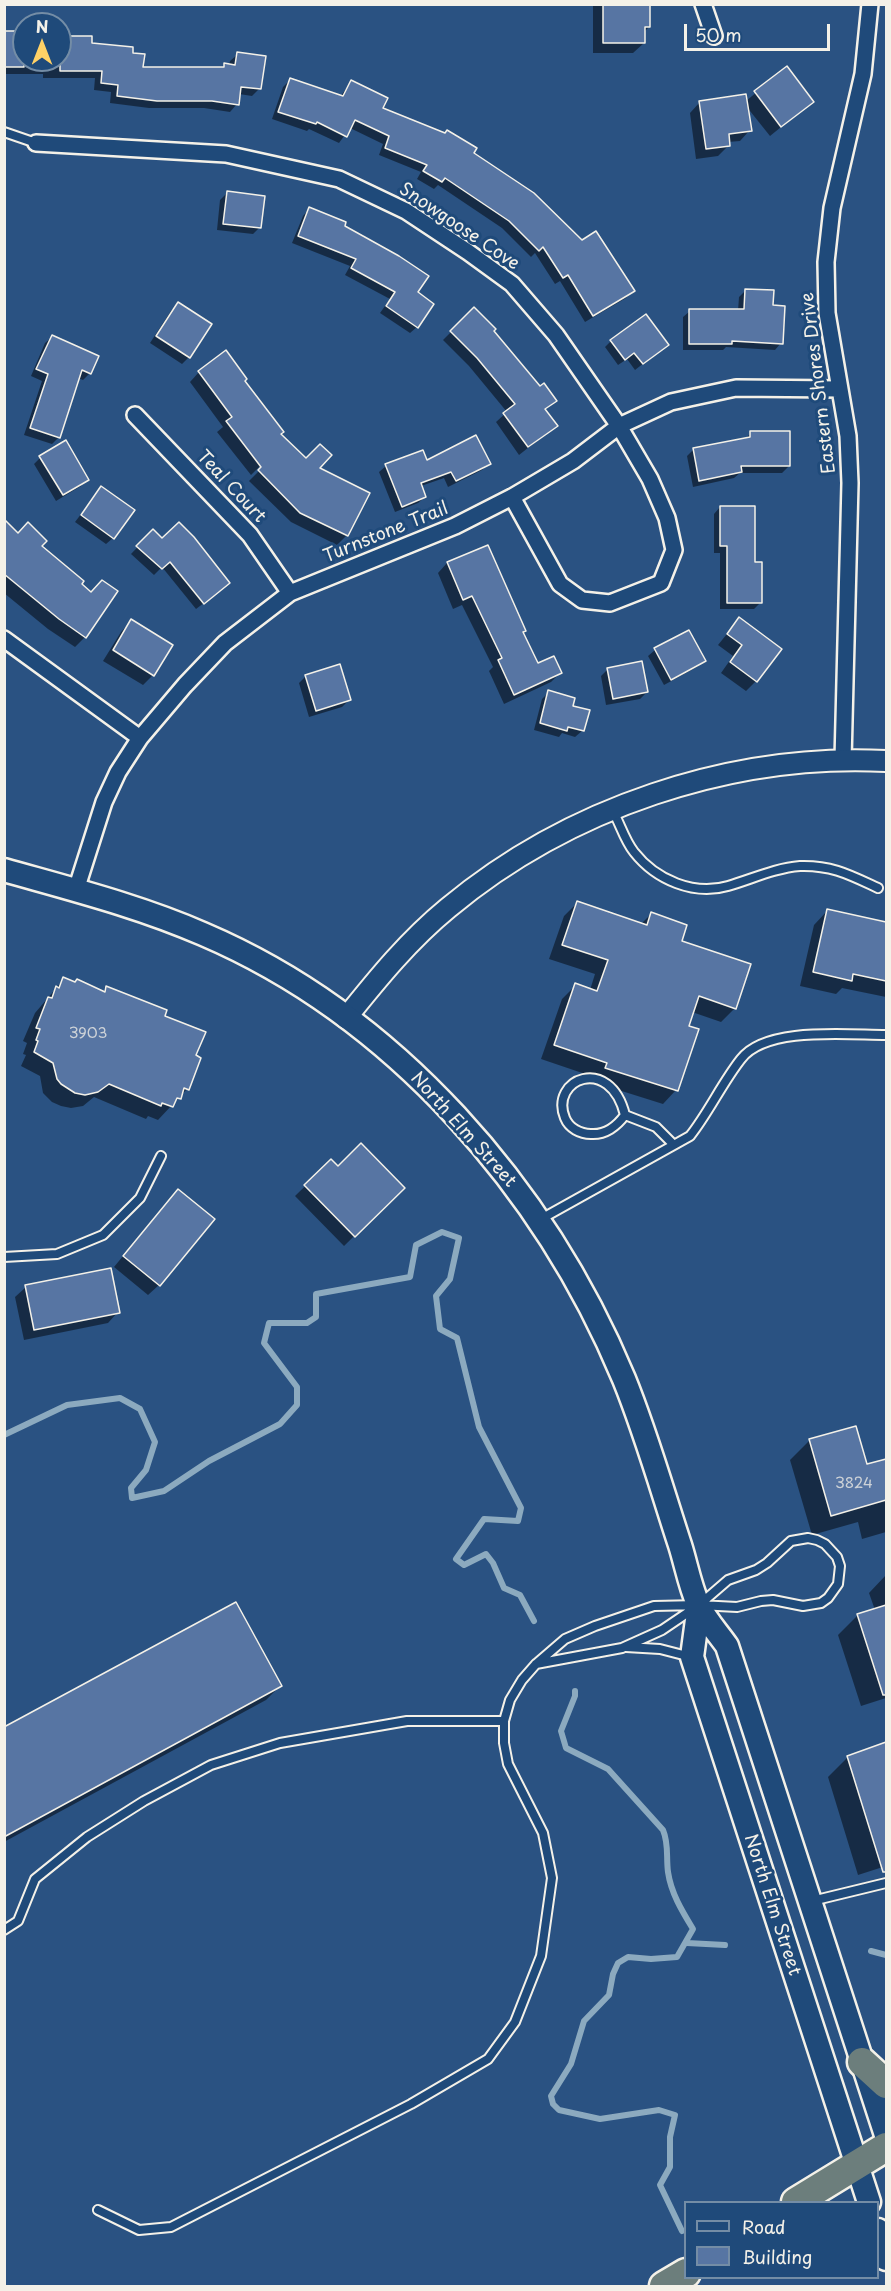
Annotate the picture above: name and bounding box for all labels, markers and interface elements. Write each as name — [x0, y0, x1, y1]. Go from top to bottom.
north arrow — [12, 12, 72, 72]
scale bar — [687, 12, 832, 50]
text: N — [36, 14, 48, 38]
text: 50 m — [695, 21, 742, 48]
street label: Snowgoose Cove — [395, 179, 523, 275]
street label: Eastern Shores Drive — [797, 291, 841, 475]
street label: Teal Court — [192, 446, 270, 528]
street label: Turnstone Trail — [320, 498, 452, 568]
house number: 3903 — [69, 1025, 107, 1043]
street label: North Elm Street — [406, 1068, 520, 1192]
house number: 3824 — [835, 1475, 873, 1493]
street label: North Elm Street — [739, 1832, 805, 1978]
legend — [684, 2201, 879, 2279]
text: Road — [742, 2213, 786, 2240]
text: Building — [742, 2243, 812, 2270]

